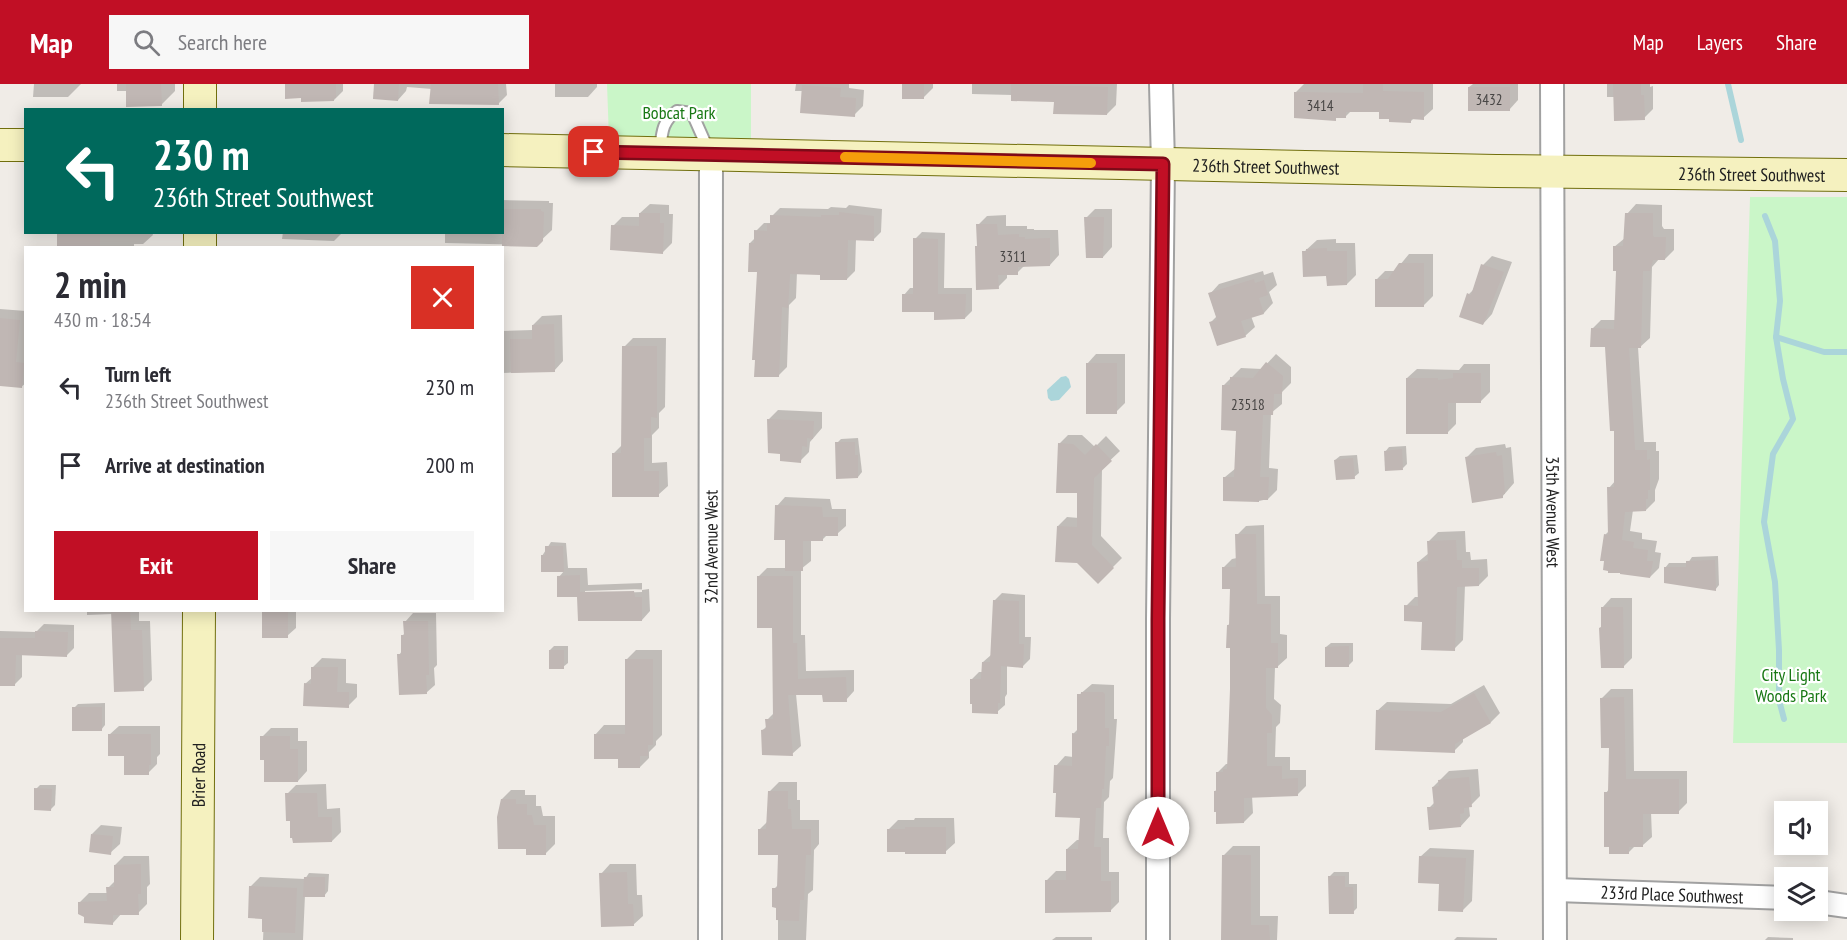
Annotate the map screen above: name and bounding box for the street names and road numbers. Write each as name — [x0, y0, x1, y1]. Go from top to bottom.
street label: 236th Street Southwest — [1192, 153, 1340, 179]
street label: 236th Street Southwest — [1678, 162, 1826, 186]
street label: 35th Avenue West — [1542, 456, 1565, 568]
street label: 32nd Avenue West — [699, 490, 722, 604]
street label: Brier Road — [186, 743, 210, 807]
street label: 233rd Place Southwest — [1600, 880, 1744, 908]

